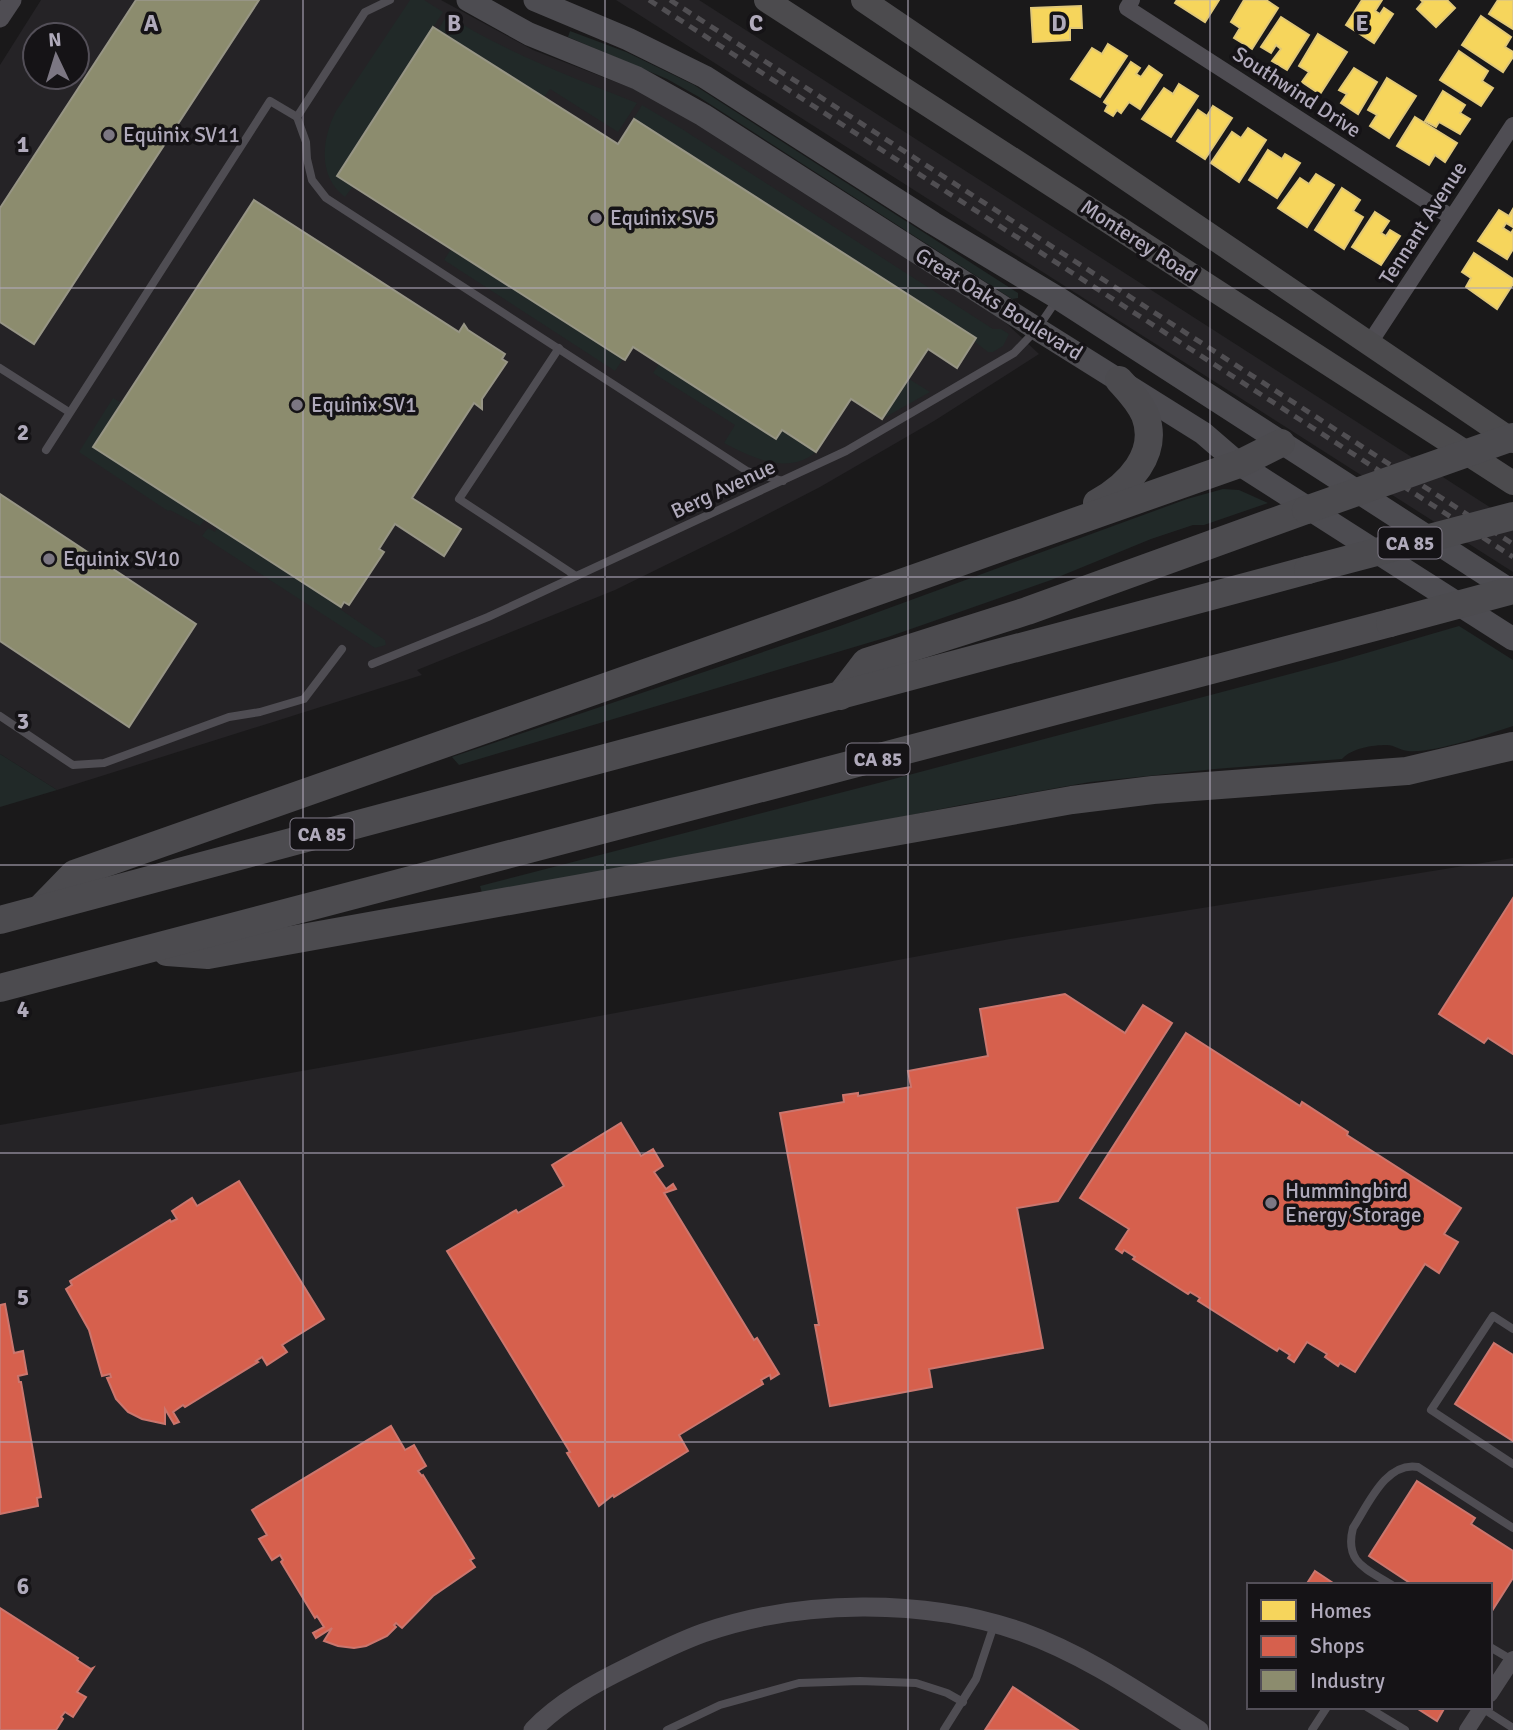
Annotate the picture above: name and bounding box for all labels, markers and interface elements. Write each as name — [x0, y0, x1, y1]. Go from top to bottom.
text: A — [144, 9, 159, 38]
text: B — [447, 9, 461, 38]
text: C — [749, 9, 763, 38]
text: D — [1051, 9, 1067, 38]
text: E — [1355, 9, 1369, 38]
north arrow — [21, 21, 91, 91]
text: N — [47, 28, 62, 52]
street label: Southwind Drive — [1228, 41, 1366, 143]
place label: Equinix SV11 — [123, 122, 240, 148]
marker: Equinix SV11 — [101, 127, 117, 143]
text: 1 — [17, 130, 29, 159]
street label: Tennant Avenue — [1373, 156, 1473, 290]
street label: Monterey Road — [1076, 194, 1202, 288]
place label: Equinix SV5 — [610, 205, 716, 231]
marker: Equinix SV5 — [588, 210, 604, 226]
street label: Great Oaks Boulevard — [911, 242, 1087, 366]
place label: Equinix SV1 — [311, 392, 417, 418]
marker: Equinix SV1 — [289, 397, 305, 413]
text: 2 — [17, 418, 29, 447]
street label: Berg Avenue — [667, 454, 779, 524]
road number: CA 85 — [1378, 528, 1442, 558]
place label: Equinix SV10 — [63, 546, 180, 572]
marker: Equinix SV10 — [41, 551, 57, 567]
text: 3 — [17, 707, 29, 736]
road number: CA 85 — [846, 744, 910, 774]
road number: CA 85 — [290, 818, 354, 849]
text: 4 — [17, 995, 29, 1024]
place label: Hummingbird Energy Storage — [1285, 1178, 1421, 1228]
marker: Hummingbird Energy Storage — [1263, 1195, 1279, 1211]
text: 5 — [17, 1283, 29, 1312]
text: 6 — [17, 1572, 29, 1601]
legend — [1247, 1583, 1492, 1709]
text: Homes — [1310, 1598, 1372, 1624]
text: Shops — [1310, 1633, 1364, 1659]
text: Industry — [1310, 1668, 1385, 1694]

